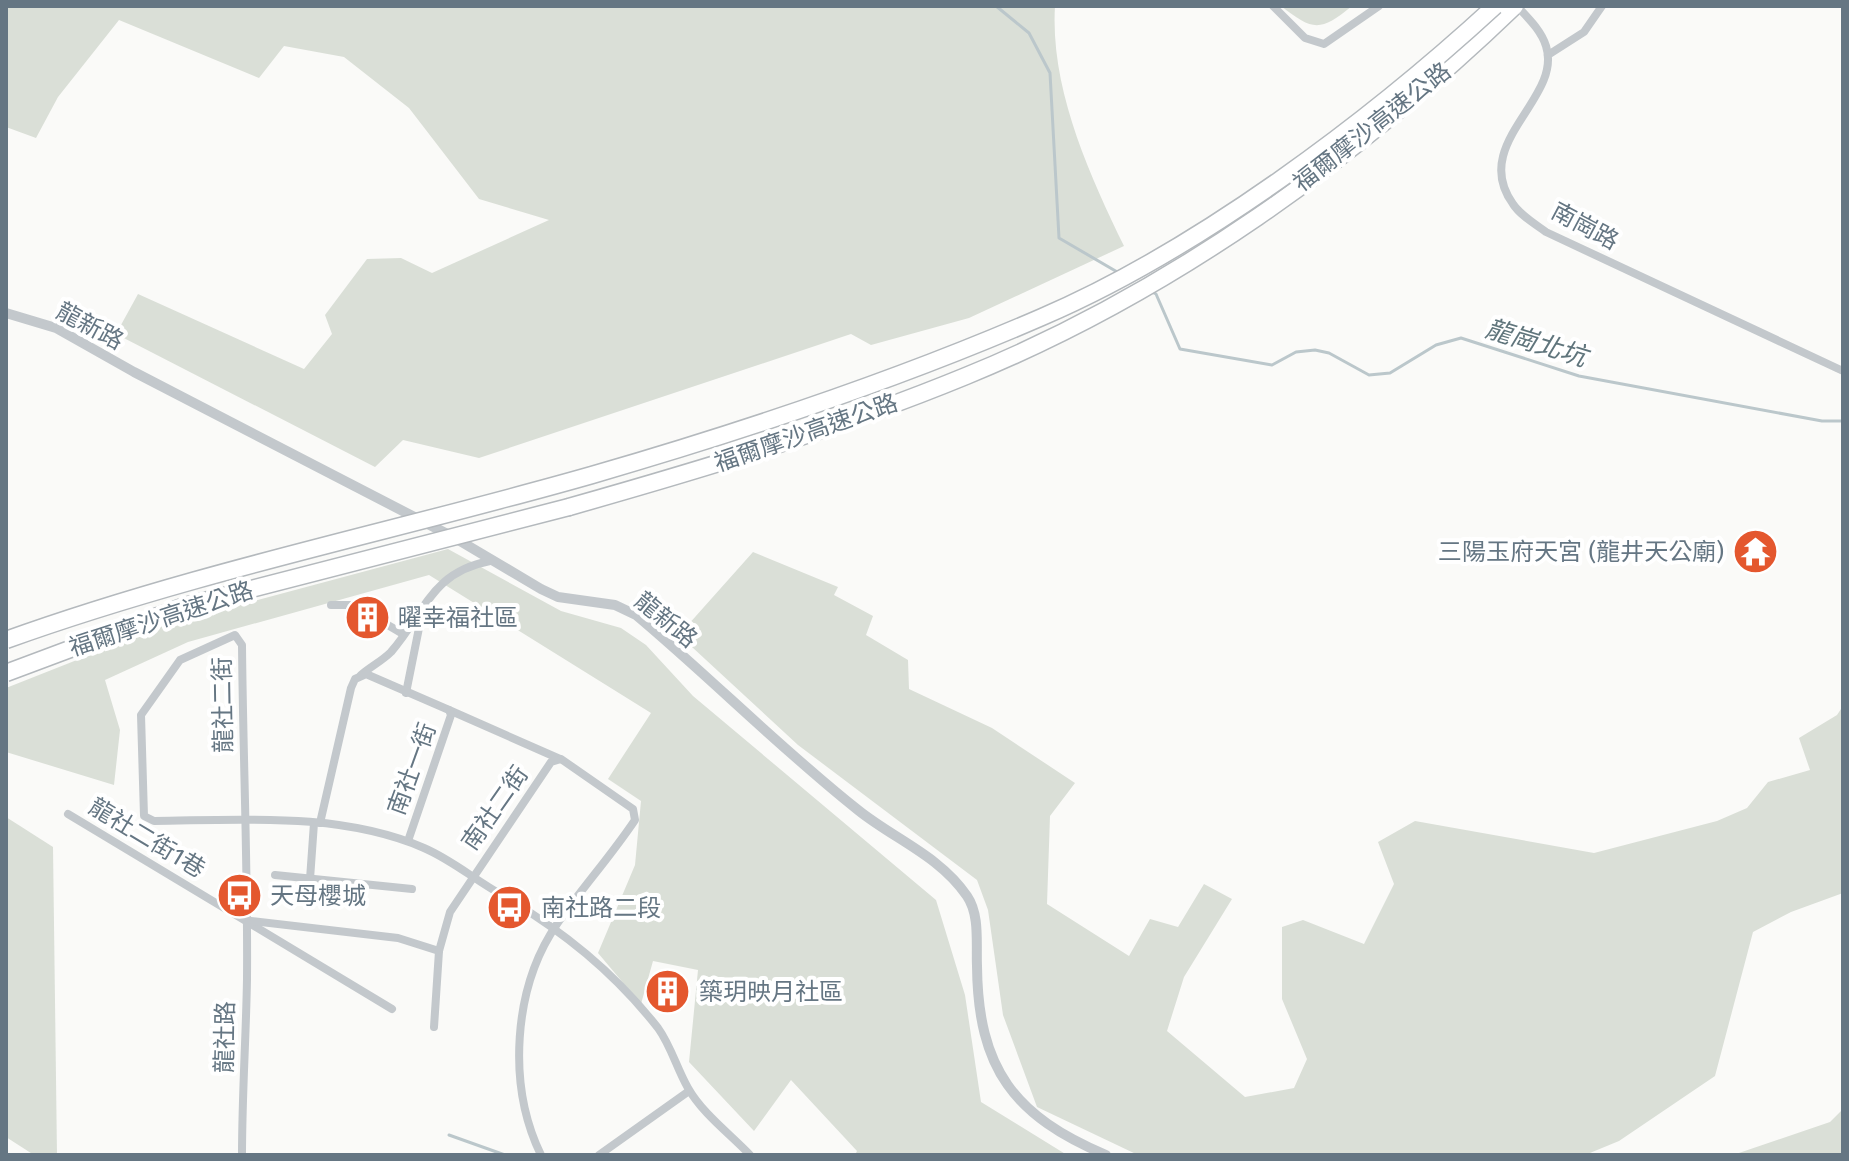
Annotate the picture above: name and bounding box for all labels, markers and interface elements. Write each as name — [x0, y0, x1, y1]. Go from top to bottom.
street label: 福爾摩沙高速公路 — [1288, 57, 1456, 197]
street label: 南崗路 — [1547, 197, 1623, 255]
street label: 龍新路 — [52, 297, 128, 355]
water label: 龍崗北坑 — [1482, 313, 1594, 374]
street label: 福爾摩沙高速公路 — [711, 389, 901, 477]
temple icon: 三陽玉府天宮 (龍井天公廟) — [1731, 528, 1779, 576]
place label: 三陽玉府天宮 (龍井天公廟) — [1438, 538, 1724, 566]
street label: 福爾摩沙高速公路 — [65, 576, 257, 662]
street label: 龍新路 — [629, 586, 703, 654]
building icon: 曜幸福社區 — [343, 594, 391, 642]
place label: 曜幸福社區 — [398, 604, 518, 632]
street label: 龍社二街 — [208, 657, 238, 753]
street label: 南社一街 — [382, 719, 442, 819]
street label: 南社二街 — [456, 761, 534, 855]
street label: 龍社二街1巷 — [84, 792, 210, 884]
bus stop icon: 天母櫻城 — [215, 872, 263, 920]
place label: 天母櫻城 — [270, 882, 366, 910]
bus stop icon: 南社路二段 — [486, 884, 534, 932]
place label: 南社路二段 — [541, 894, 661, 922]
building icon: 築玥映月社區 — [644, 968, 692, 1016]
place label: 築玥映月社區 — [699, 978, 843, 1006]
street label: 龍社路 — [210, 1001, 240, 1073]

